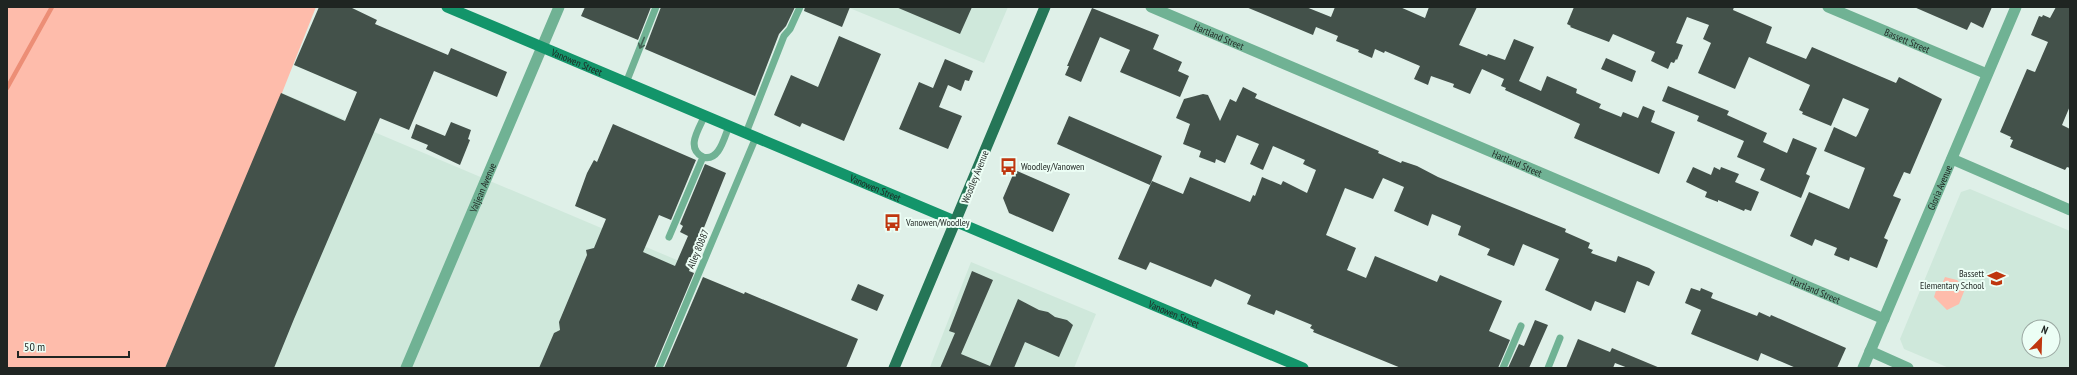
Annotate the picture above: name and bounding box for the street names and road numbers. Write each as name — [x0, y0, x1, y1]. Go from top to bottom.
street label: Hartland Street — [1192, 20, 1246, 52]
street label: Bassett Street — [1883, 25, 1932, 56]
street label: Vanowen Street — [549, 45, 605, 78]
street label: Hartland Street — [1490, 147, 1544, 179]
street label: Woodley Avenue — [958, 148, 992, 206]
street label: Valjean Avenue — [466, 161, 499, 215]
street label: Gloria Avenue — [1924, 163, 1955, 212]
street label: Vanowen Street — [847, 171, 903, 204]
street label: Alley 80887 — [684, 227, 712, 271]
street label: Hartland Street — [1788, 273, 1843, 306]
street label: Vanowen Street — [1146, 297, 1202, 330]

